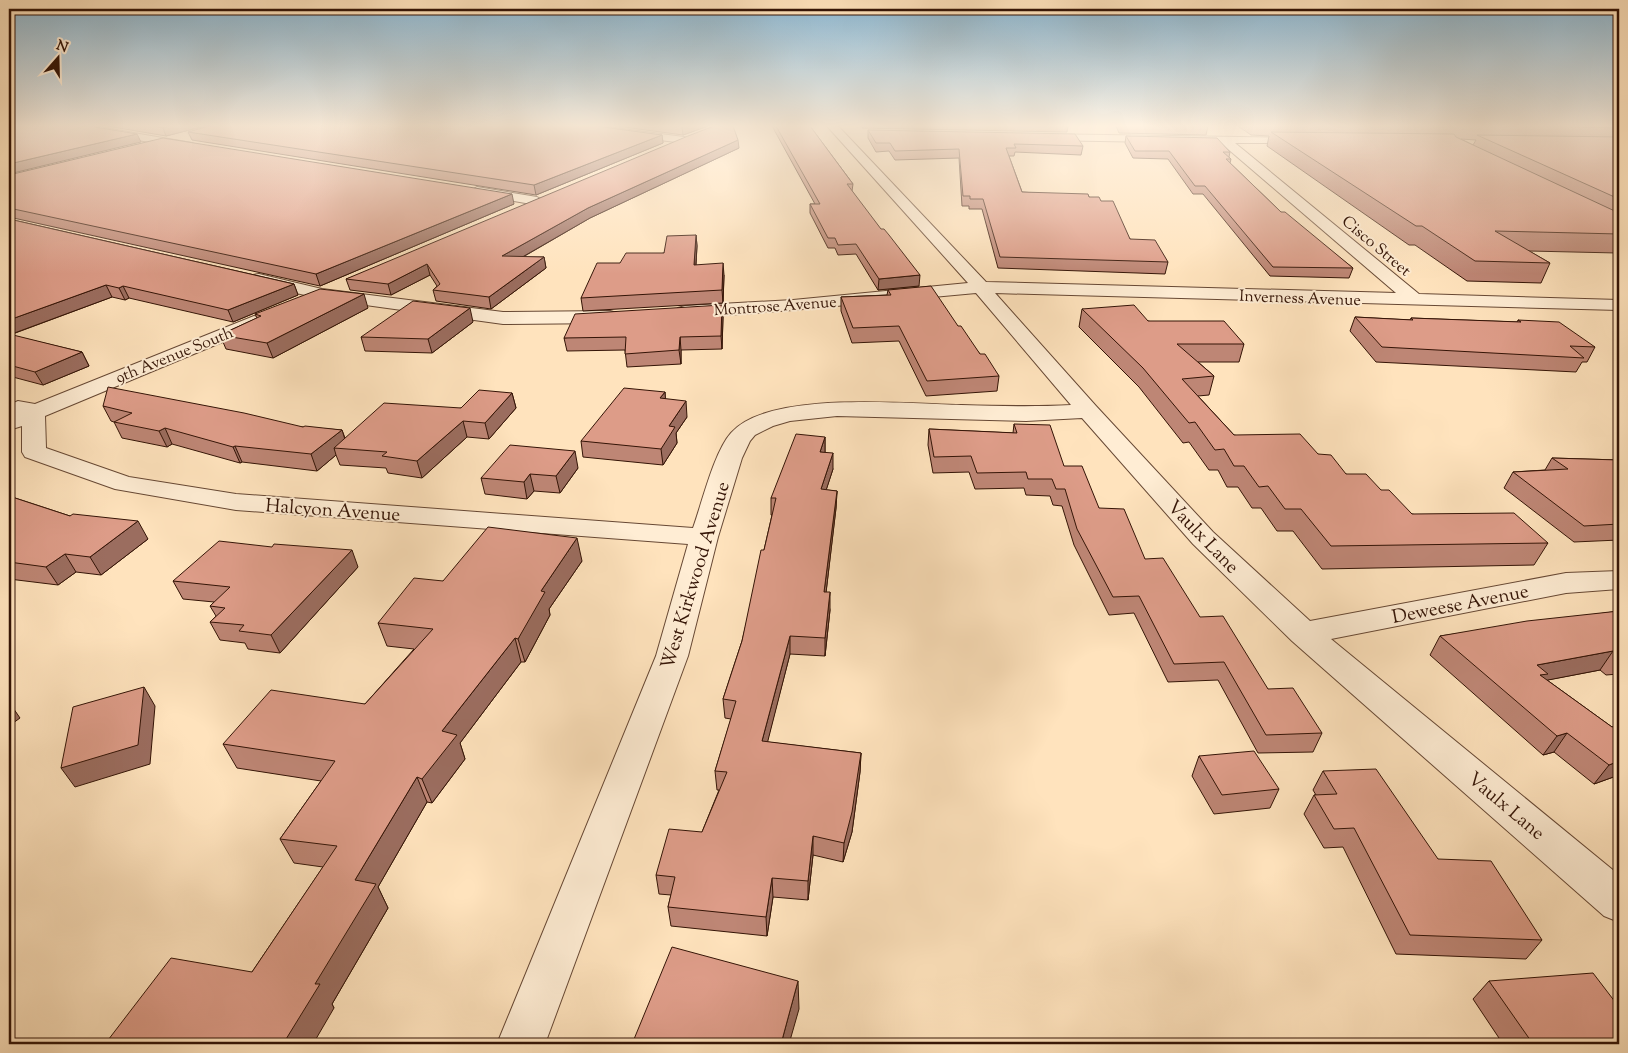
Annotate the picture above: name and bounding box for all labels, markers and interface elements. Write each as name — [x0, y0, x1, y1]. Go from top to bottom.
north arrow — [32, 32, 82, 82]
text: N — [53, 36, 70, 59]
street label: Cisco Street — [1336, 211, 1415, 283]
street label: Inverness Avenue — [1239, 286, 1361, 313]
street label: Montrose Avenue — [713, 292, 838, 323]
street label: 9th Avenue South — [113, 322, 238, 390]
street label: West Kirkwood Avenue — [655, 478, 738, 673]
street label: Halcyon Avenue — [264, 493, 401, 530]
street label: Vaulx Lane — [1160, 495, 1244, 581]
street label: Deweese Avenue — [1390, 579, 1531, 632]
street label: Vaulx Lane — [1461, 767, 1550, 847]

